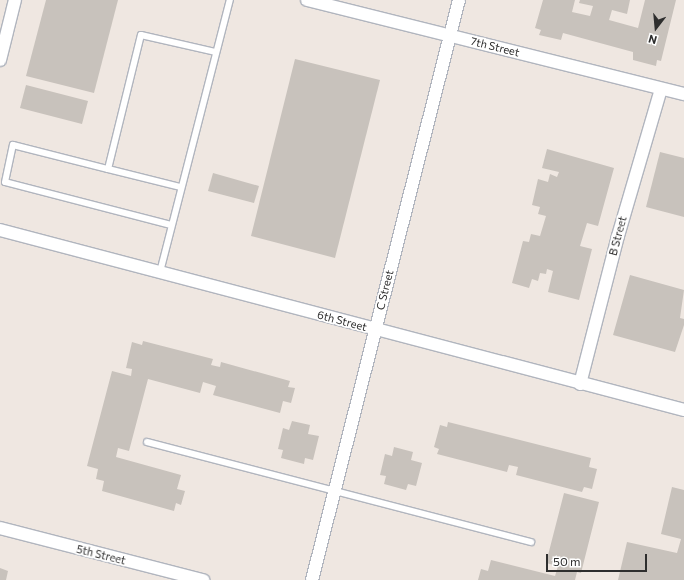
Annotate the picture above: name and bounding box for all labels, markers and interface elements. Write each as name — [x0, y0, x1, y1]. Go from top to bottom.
north arrow — [636, 8, 676, 48]
text: N — [647, 33, 658, 47]
street label: 7th Street — [469, 35, 521, 59]
street label: B Street — [606, 215, 630, 257]
street label: C Street — [374, 269, 396, 311]
street label: 6th Street — [316, 308, 368, 334]
street label: 5th Street — [75, 543, 127, 567]
scale bar — [548, 546, 649, 572]
text: 50 m — [553, 554, 581, 568]

